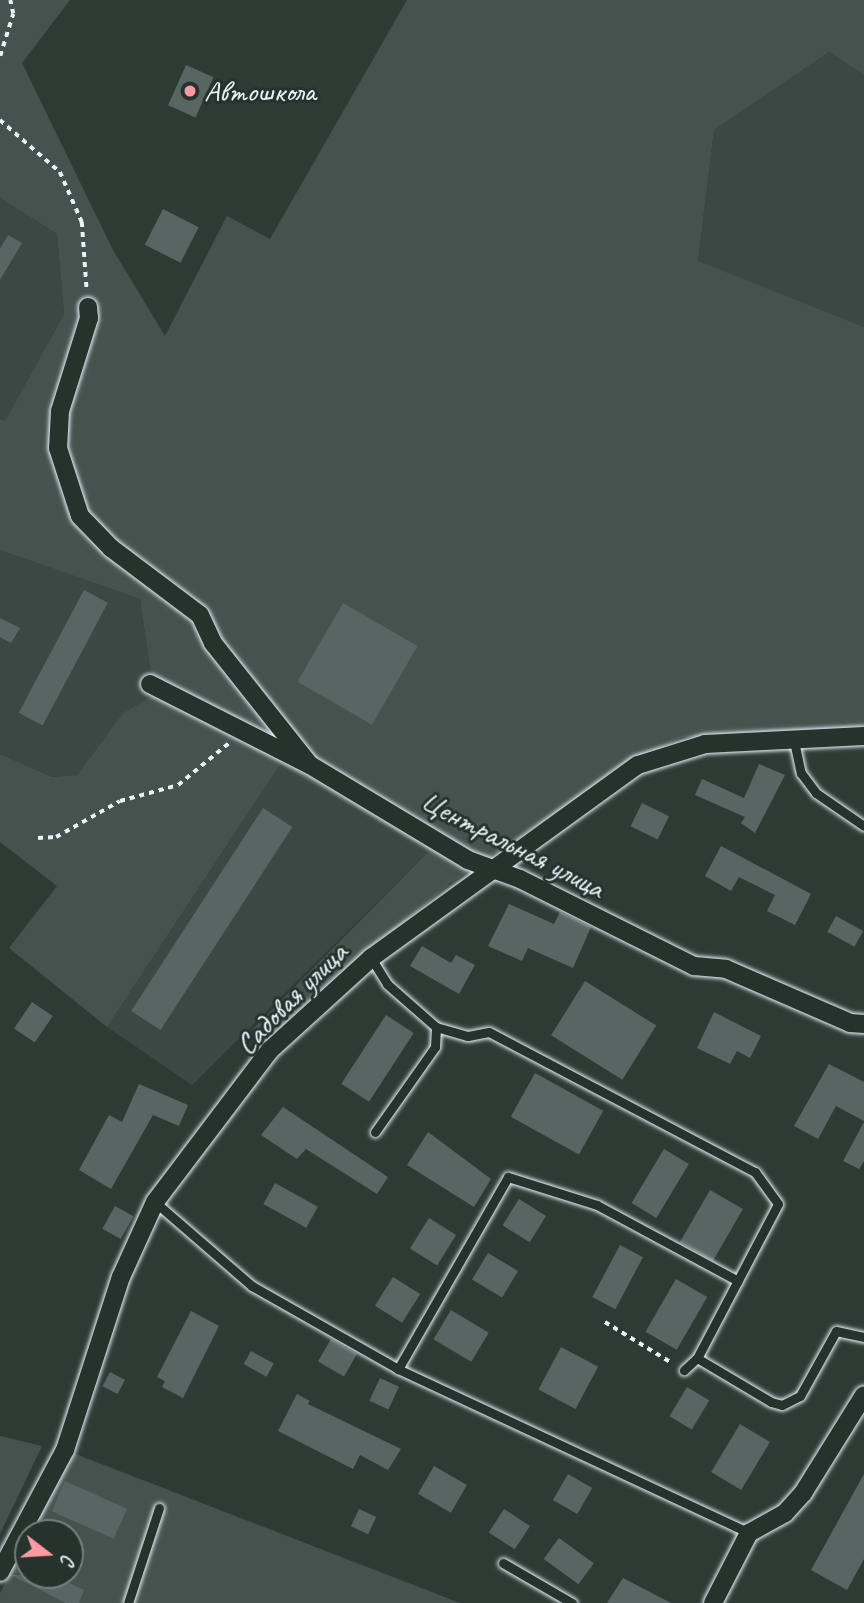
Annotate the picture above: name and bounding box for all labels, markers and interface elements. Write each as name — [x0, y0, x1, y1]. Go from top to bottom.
place label: Автошкола — [204, 73, 316, 109]
marker: Автошкола — [182, 83, 198, 99]
street label: Центральная улица — [415, 782, 611, 906]
street label: Садовая улица — [227, 934, 355, 1062]
north arrow — [14, 1519, 84, 1589]
text: С — [54, 1552, 80, 1568]

